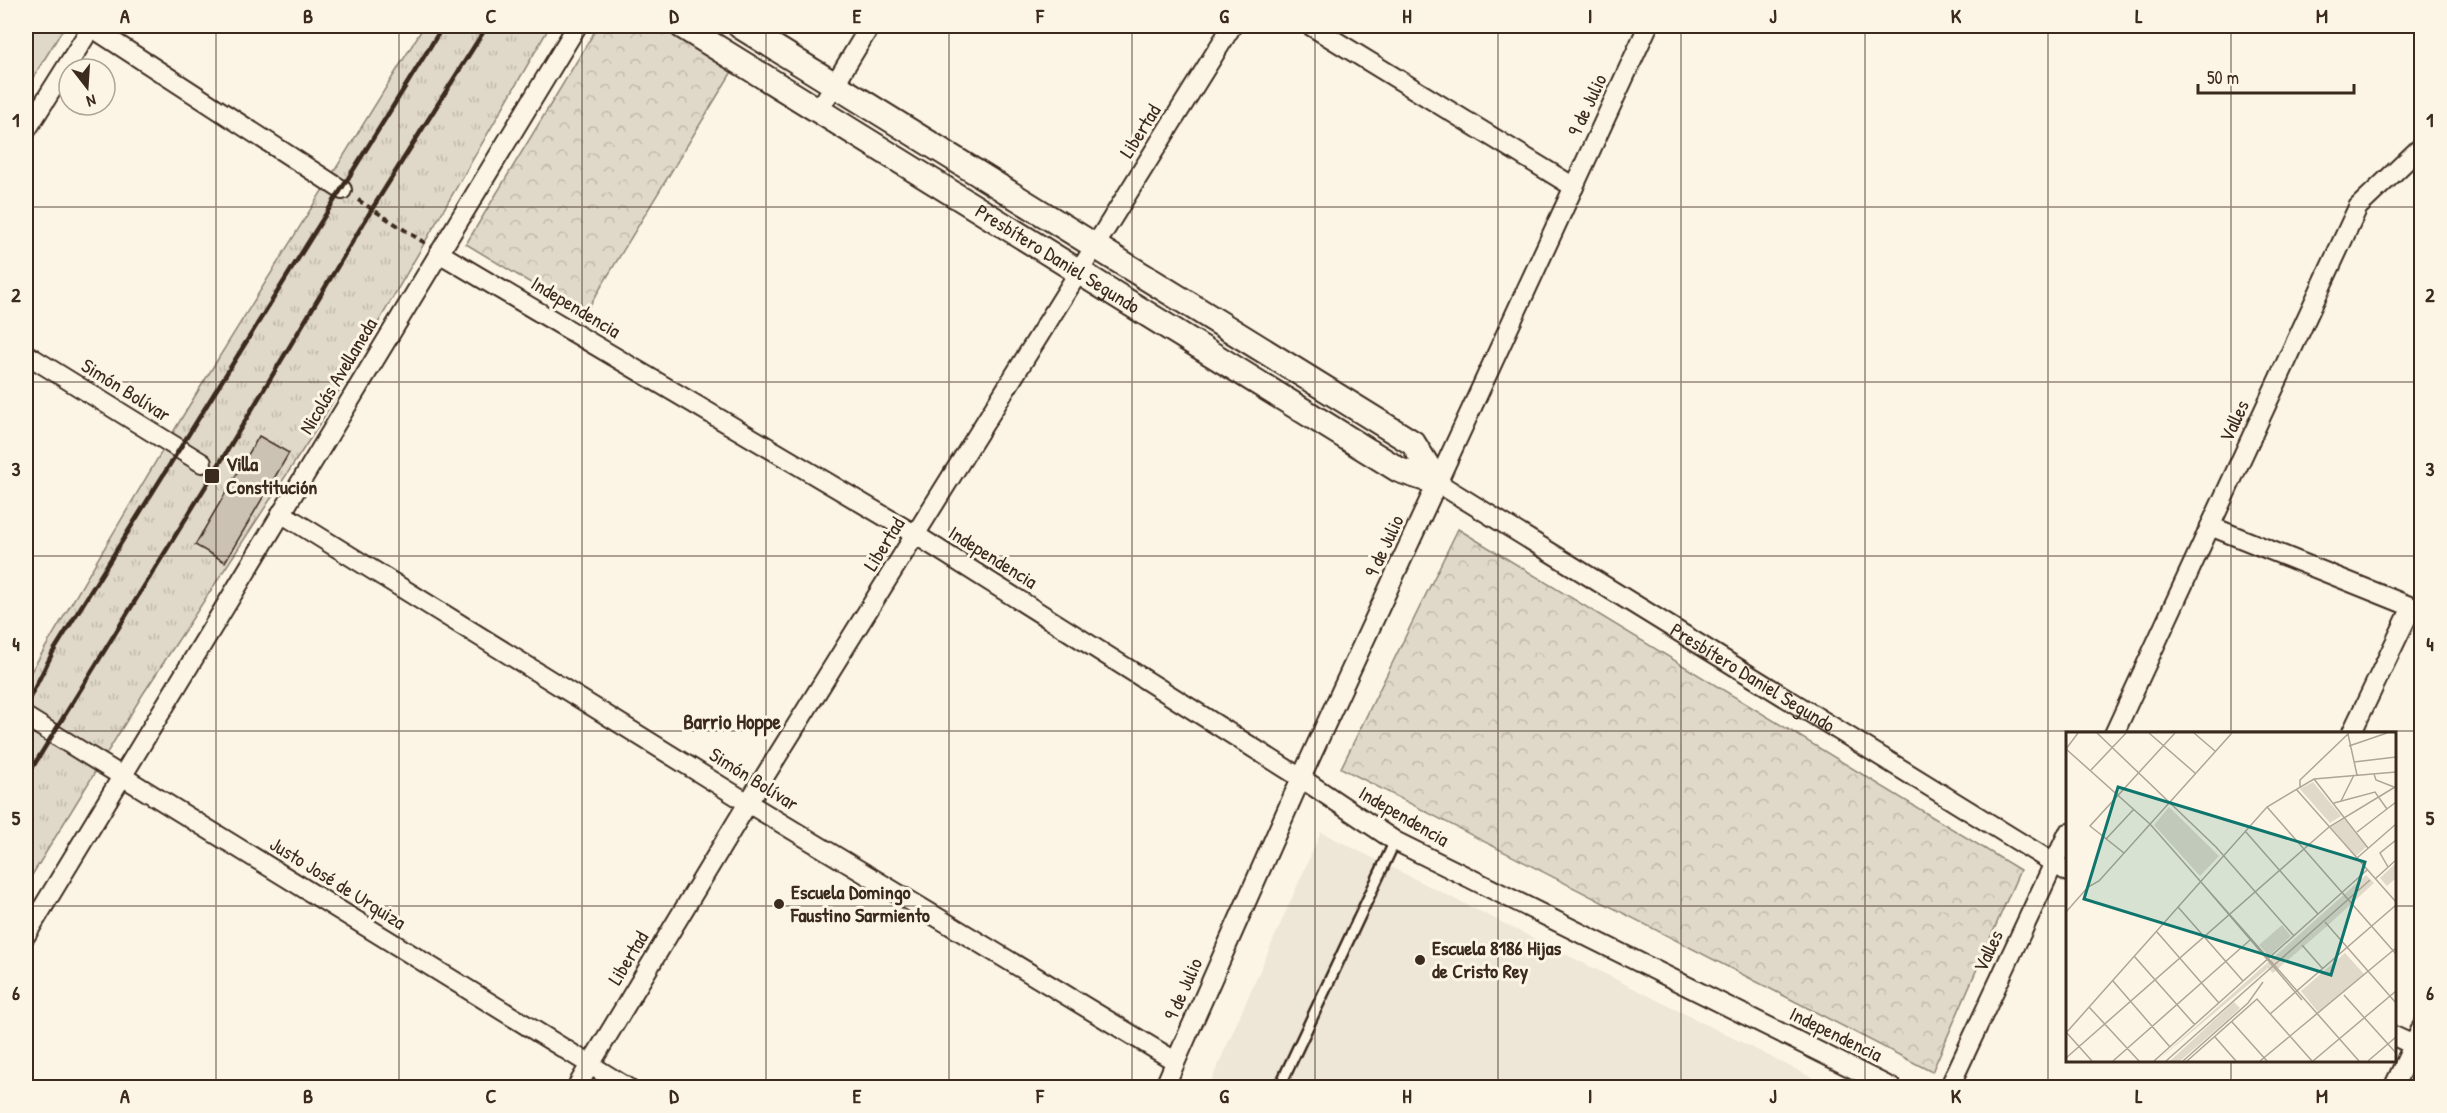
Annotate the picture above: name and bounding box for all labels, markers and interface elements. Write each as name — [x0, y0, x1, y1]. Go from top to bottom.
text: A — [120, 2, 130, 29]
text: B — [303, 2, 313, 29]
text: C — [486, 2, 497, 29]
text: D — [669, 2, 679, 29]
text: E — [853, 2, 862, 29]
text: F — [1035, 2, 1045, 29]
text: G — [1219, 2, 1229, 29]
text: H — [1402, 2, 1412, 29]
text: I — [1588, 2, 1592, 29]
text: J — [1769, 2, 1777, 29]
text: K — [1951, 2, 1962, 29]
text: L — [2135, 2, 2143, 29]
text: M — [2316, 2, 2328, 29]
north arrow — [57, 57, 117, 117]
scale bar — [2198, 57, 2354, 95]
text: 50 m — [2207, 65, 2239, 90]
street label: 9 de Julio — [1560, 69, 1613, 140]
text: N — [84, 90, 99, 113]
street label: Libertad — [1113, 99, 1167, 163]
text: 1 — [12, 106, 20, 133]
text: 1 — [2426, 106, 2434, 133]
street label: Presbítero Daniel Segundo — [971, 197, 1145, 319]
street label: Independencia — [526, 269, 626, 344]
text: 2 — [11, 281, 21, 308]
text: 2 — [2425, 281, 2435, 308]
street label: Nicolás Avellaneda — [292, 312, 383, 439]
street label: Simón Bolívar — [76, 351, 176, 428]
street label: Valles — [2212, 395, 2255, 446]
place label: Villa Constitución — [226, 450, 317, 500]
text: 3 — [12, 455, 21, 482]
text: 3 — [2426, 455, 2435, 482]
marker: Villa Constitución — [203, 467, 221, 485]
street label: 9 de Julio — [1357, 510, 1410, 581]
street label: Libertad — [857, 512, 911, 576]
street label: Independencia — [944, 519, 1043, 595]
street label: Presbítero Daniel Segundo — [1666, 616, 1840, 738]
text: 4 — [12, 630, 20, 657]
text: 4 — [2426, 630, 2434, 657]
district label: Barrio Hoppe — [683, 707, 781, 737]
inset map — [2066, 732, 2396, 1062]
street label: Simón Bolívar — [704, 740, 804, 817]
street label: Independencia — [1354, 779, 1454, 852]
text: 5 — [12, 804, 21, 831]
text: 5 — [2426, 804, 2435, 831]
street label: Justo José de Urquiza — [265, 830, 412, 935]
place label: Escuela Domingo Faustino Sarmiento — [790, 878, 930, 928]
marker: Escuela Domingo Faustino Sarmiento — [772, 897, 786, 911]
street label: Valles — [1966, 925, 2009, 976]
street label: Libertad — [601, 926, 654, 990]
place label: Escuela 8186 Hijas de Cristo Rey — [1432, 934, 1562, 985]
street label: 9 de Julio — [1157, 953, 1208, 1024]
marker: Escuela 8186 Hijas de Cristo Rey — [1413, 953, 1427, 967]
text: 6 — [12, 979, 20, 1006]
text: 6 — [2426, 979, 2434, 1006]
street label: Independencia — [1785, 1000, 1887, 1068]
text: A — [120, 1082, 130, 1109]
text: B — [303, 1082, 313, 1109]
text: C — [486, 1082, 497, 1109]
text: D — [669, 1082, 679, 1109]
text: E — [853, 1082, 862, 1109]
text: F — [1035, 1082, 1045, 1109]
text: G — [1219, 1082, 1229, 1109]
text: H — [1402, 1082, 1412, 1109]
text: I — [1588, 1082, 1592, 1109]
text: J — [1769, 1082, 1777, 1109]
text: K — [1951, 1082, 1962, 1109]
text: L — [2135, 1082, 2143, 1109]
text: M — [2316, 1082, 2328, 1109]

